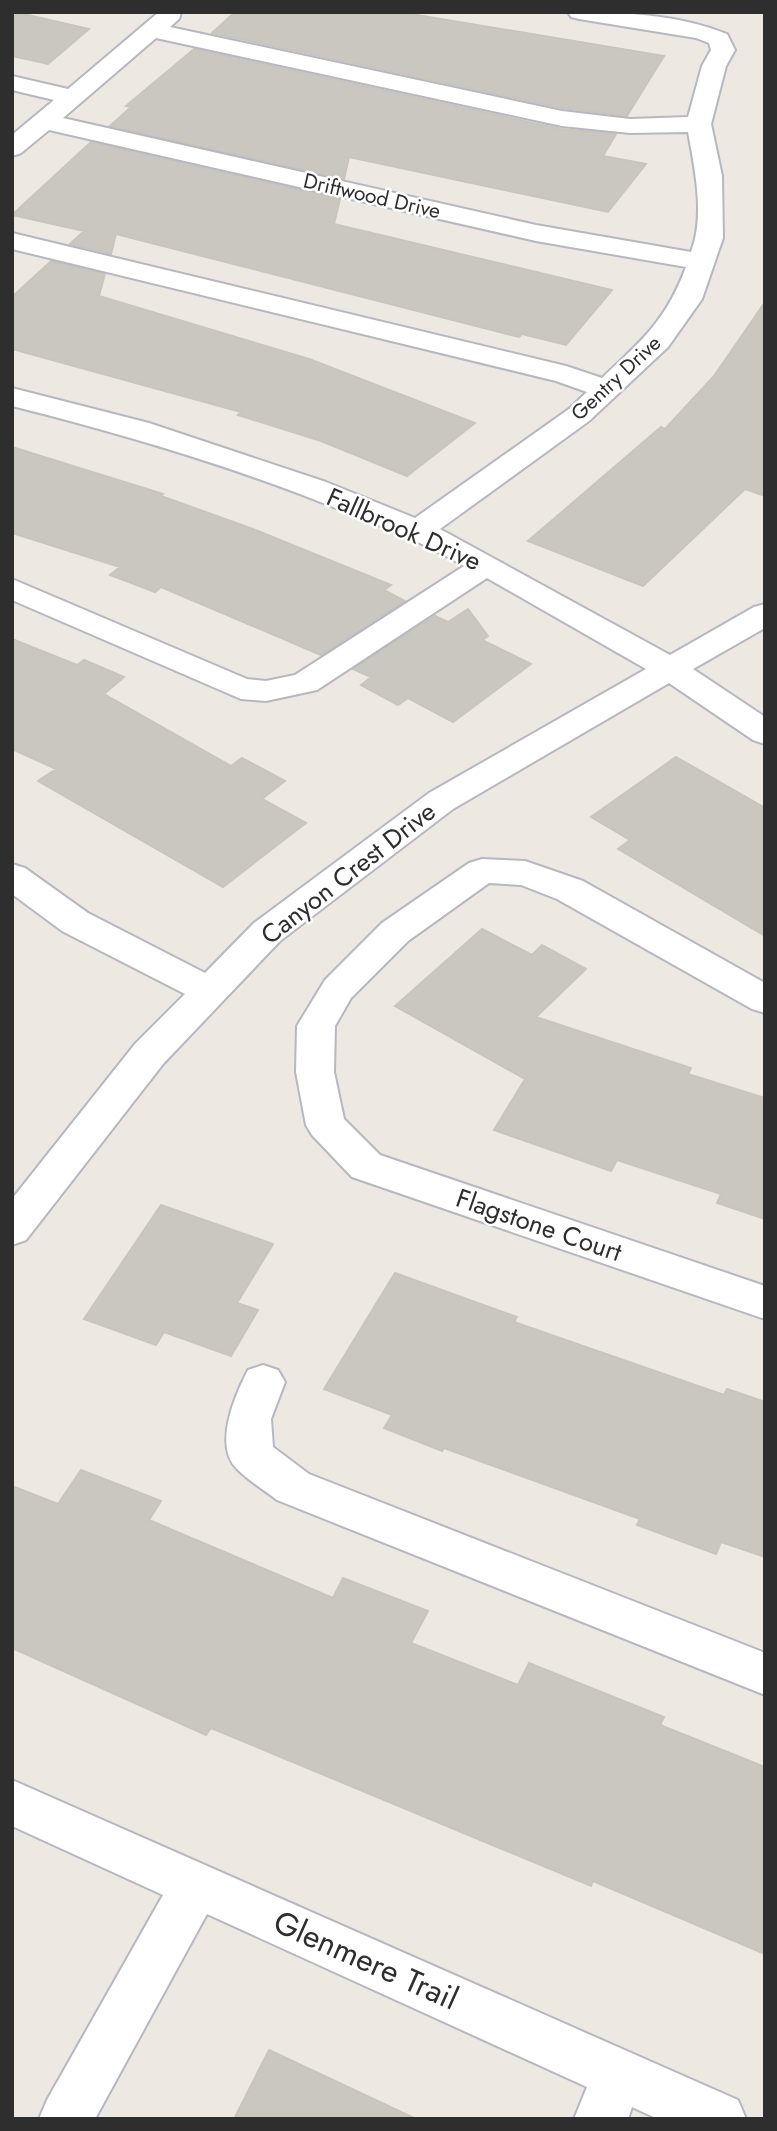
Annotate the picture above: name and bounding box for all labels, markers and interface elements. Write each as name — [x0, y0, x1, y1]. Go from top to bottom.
street label: Driftwood Drive — [300, 166, 444, 226]
street label: Gentry Drive — [564, 328, 668, 428]
street label: Fallbrook Drive — [321, 478, 487, 580]
street label: Canyon Crest Drive — [253, 793, 443, 953]
street label: Flagstone Court — [451, 1179, 628, 1271]
street label: Glenmere Trail — [266, 1899, 466, 2021]

